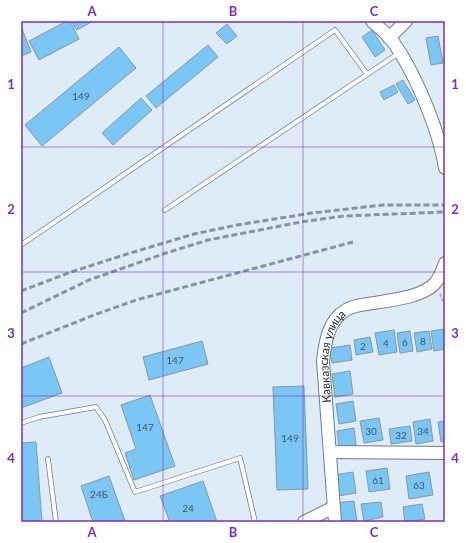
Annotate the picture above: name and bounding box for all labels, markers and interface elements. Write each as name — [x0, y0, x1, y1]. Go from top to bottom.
text: A — [86, 3, 97, 19]
text: B — [229, 3, 238, 19]
text: C — [370, 3, 379, 19]
text: 1 — [7, 76, 15, 92]
text: 1 — [451, 76, 459, 92]
house number: 149 — [72, 90, 90, 102]
text: 2 — [7, 201, 15, 217]
text: 2 — [451, 201, 459, 217]
street label: Кавказская улица — [315, 306, 348, 403]
text: 3 — [7, 325, 15, 341]
text: 3 — [451, 325, 459, 341]
house number: 8 — [420, 335, 426, 347]
house number: 6 — [402, 336, 408, 348]
house number: 4 — [383, 337, 389, 349]
house number: 2 — [360, 340, 366, 352]
house number: 147 — [166, 354, 184, 366]
house number: 147 — [136, 421, 154, 433]
house number: 30 — [365, 425, 377, 437]
house number: 34 — [417, 425, 429, 437]
house number: 32 — [395, 429, 407, 441]
house number: 149 — [281, 432, 299, 444]
text: 4 — [7, 450, 15, 466]
text: 4 — [451, 450, 459, 466]
house number: 61 — [372, 474, 384, 486]
house number: 63 — [413, 479, 425, 491]
house number: 24Б — [90, 488, 108, 500]
house number: 24 — [182, 502, 194, 514]
text: A — [86, 524, 97, 540]
text: B — [229, 524, 238, 540]
text: C — [370, 524, 379, 540]

